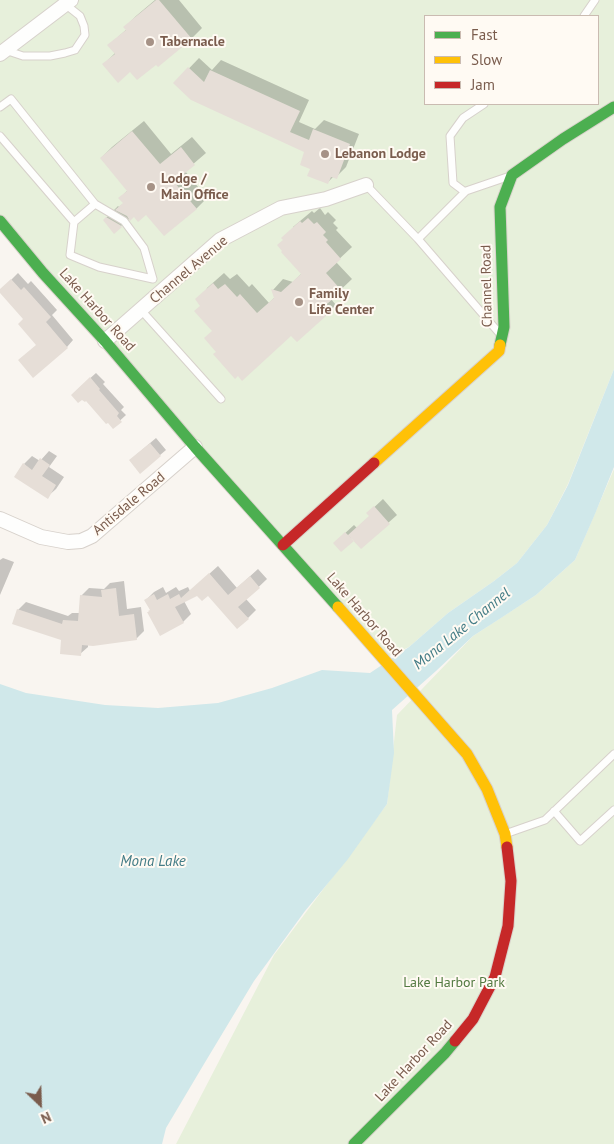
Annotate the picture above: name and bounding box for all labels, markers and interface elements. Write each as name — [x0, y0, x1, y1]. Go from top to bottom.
legend — [424, 15, 599, 105]
text: Fast — [471, 25, 498, 44]
place label: Tabernacle — [160, 34, 225, 50]
marker: Tabernacle — [144, 36, 156, 48]
text: Slow — [471, 50, 502, 69]
text: Jam — [471, 75, 495, 94]
place label: Lebanon Lodge — [335, 146, 426, 162]
marker: Lebanon Lodge — [319, 148, 331, 160]
place label: Lodge / Main Office — [161, 171, 229, 203]
marker: Lodge / Main Office — [145, 181, 157, 193]
street label: Channel Avenue — [147, 233, 231, 307]
street label: Channel Road — [478, 245, 496, 327]
street label: Lake Harbor Road — [55, 265, 139, 355]
place label: Family Life Center — [309, 286, 374, 318]
marker: Family Life Center — [293, 296, 305, 308]
street label: Antisdale Road — [89, 469, 169, 539]
street label: Lake Harbor Road — [323, 570, 405, 660]
water label: Mona Lake Channel — [410, 584, 514, 674]
water label: Mona Lake — [120, 853, 186, 871]
park label: Lake Harbor Park — [403, 975, 505, 991]
street label: Lake Harbor Road — [372, 1017, 456, 1105]
north arrow — [15, 1079, 65, 1129]
text: N — [38, 1108, 54, 1128]

